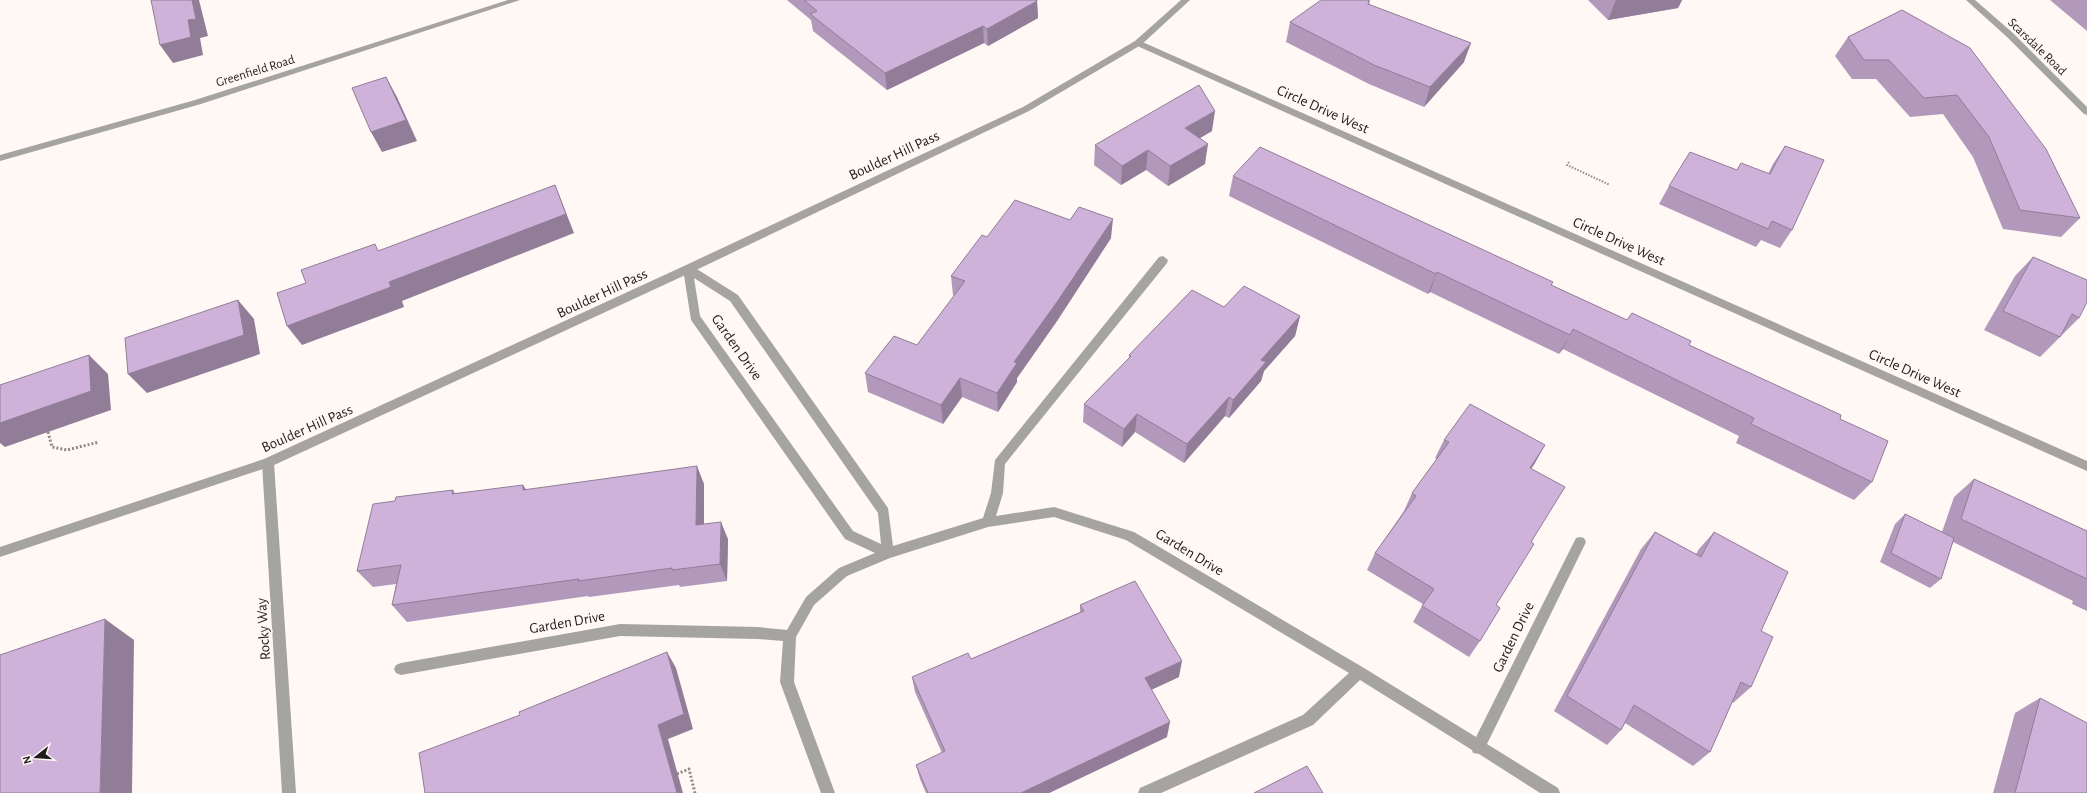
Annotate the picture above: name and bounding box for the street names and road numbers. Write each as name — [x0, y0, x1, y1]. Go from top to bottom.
street label: Scarsdale Road — [2005, 16, 2069, 78]
street label: Greenfield Road — [215, 53, 297, 90]
street label: Circle Drive West — [1275, 83, 1371, 136]
street label: Boulder Hill Pass — [847, 128, 942, 183]
street label: Circle Drive West — [1571, 215, 1667, 268]
street label: Boulder Hill Pass — [555, 266, 650, 321]
street label: Garden Drive — [708, 312, 765, 383]
street label: Circle Drive West — [1867, 347, 1963, 400]
street label: Boulder Hill Pass — [259, 402, 355, 455]
street label: Garden Drive — [1153, 526, 1226, 579]
street label: Rocky Way — [254, 597, 273, 661]
street label: Garden Drive — [1490, 599, 1537, 675]
street label: Garden Drive — [528, 608, 606, 637]

